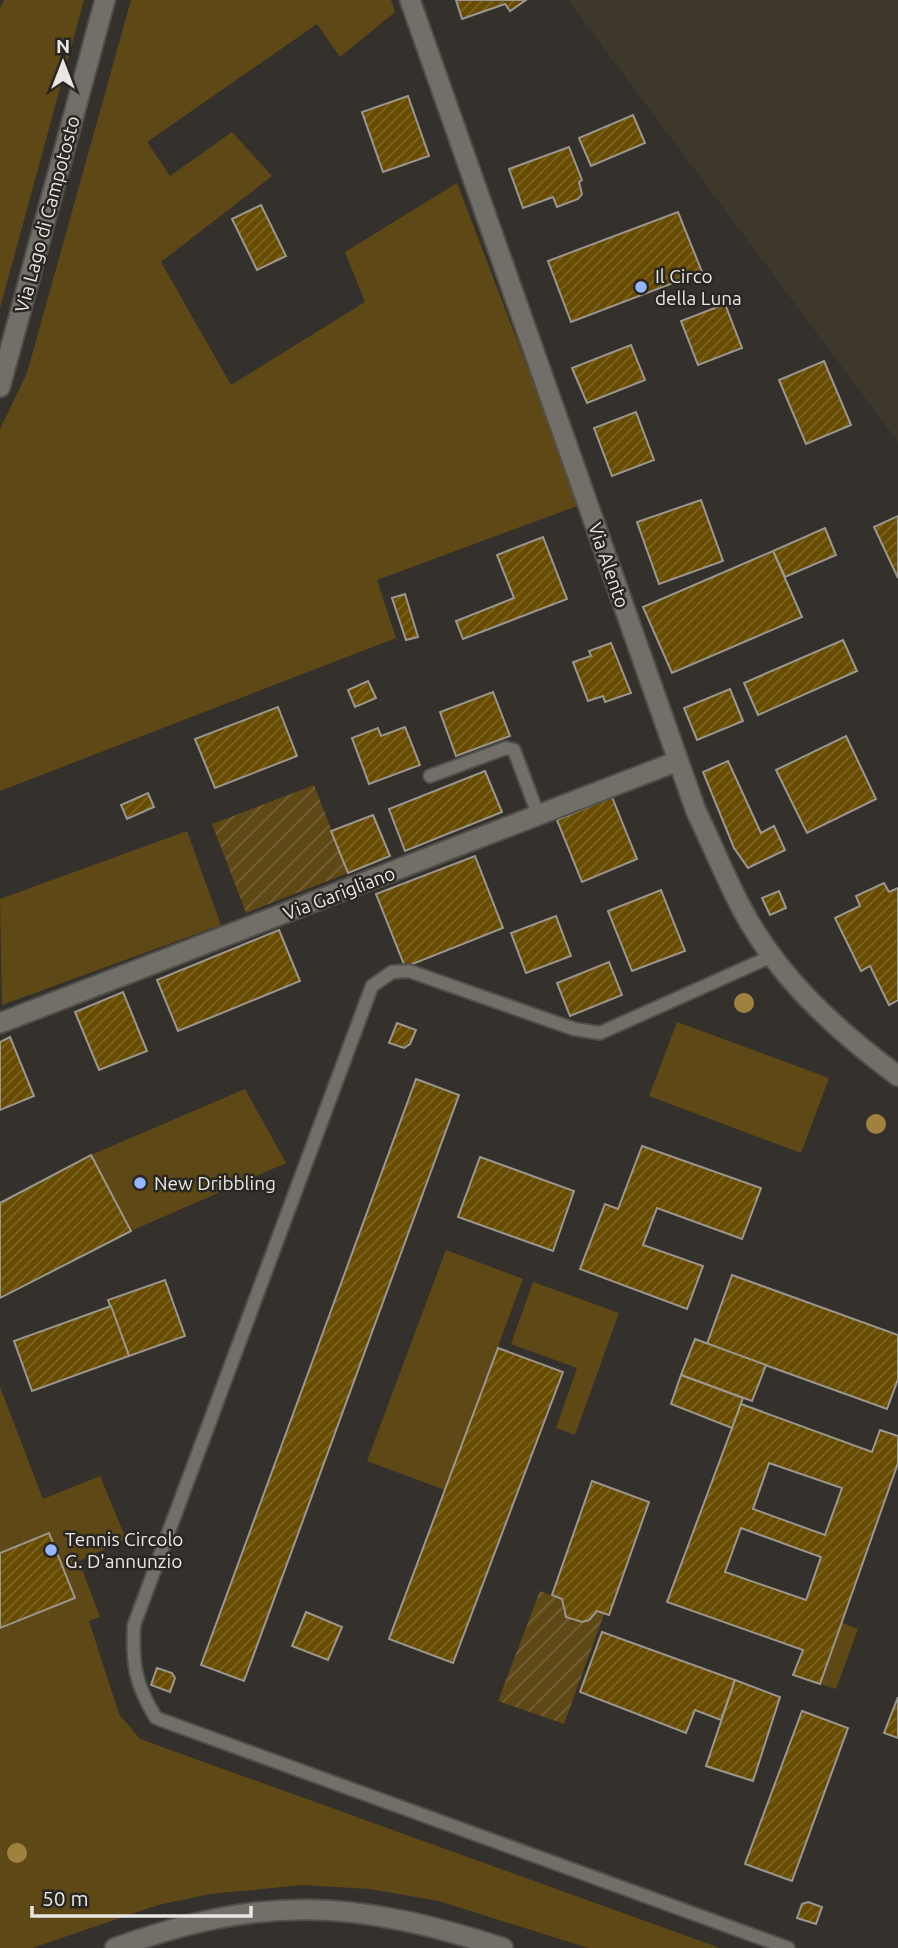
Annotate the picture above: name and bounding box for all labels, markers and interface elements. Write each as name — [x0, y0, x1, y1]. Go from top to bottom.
north arrow — [28, 28, 98, 98]
text: N — [56, 35, 70, 57]
street label: Via Lago di Campotosto — [10, 113, 84, 315]
place label: Il Circo della Luna — [655, 265, 742, 309]
marker: Il Circo della Luna — [633, 279, 649, 295]
street label: Via Alento — [584, 520, 634, 610]
street label: Via Garigliano — [280, 862, 398, 924]
place label: New Dribbling — [154, 1172, 276, 1194]
marker: New Dribbling — [132, 1175, 148, 1191]
place label: Tennis Circolo G. D'annunzio — [65, 1528, 183, 1572]
marker: Tennis Circolo G. D'annunzio — [43, 1542, 59, 1558]
scale bar — [32, 1874, 250, 1918]
text: 50 m — [42, 1886, 89, 1910]

